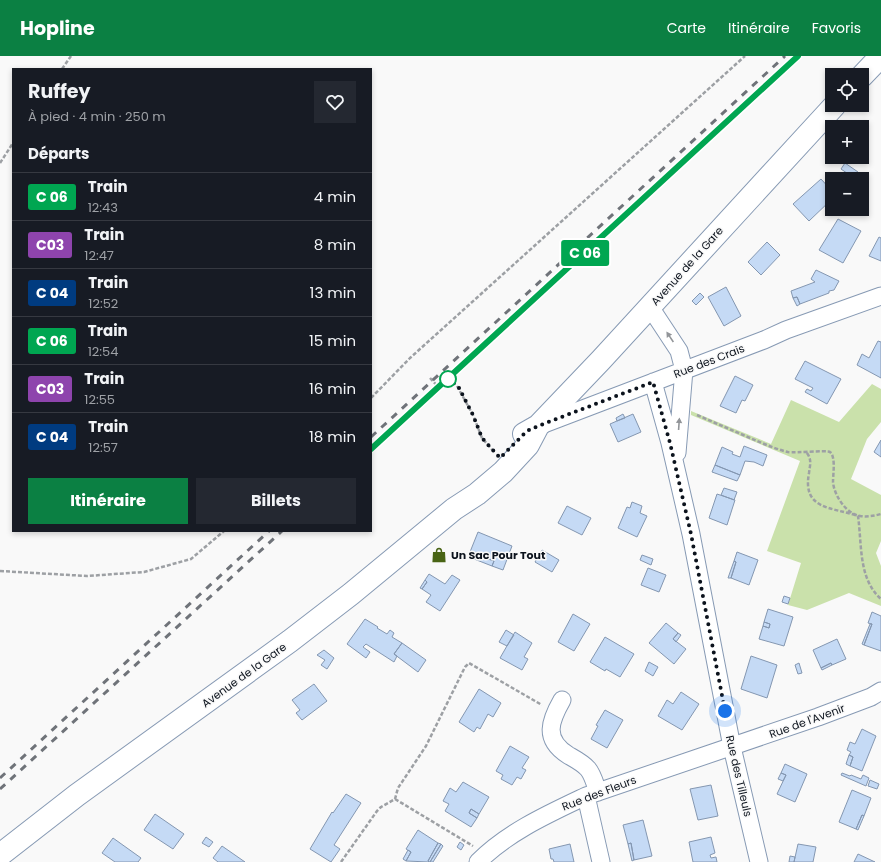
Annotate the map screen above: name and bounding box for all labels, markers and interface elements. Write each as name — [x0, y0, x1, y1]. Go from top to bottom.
text: Hopline — [20, 15, 95, 42]
text: Carte — [667, 18, 706, 38]
text: Itinéraire — [728, 18, 790, 38]
text: Favoris — [812, 18, 861, 38]
map controls — [825, 68, 869, 216]
button: locate — [825, 68, 869, 112]
text: Ruffey — [28, 78, 91, 105]
button: heart — [314, 81, 356, 123]
text: À pied · 4 min · 250 m — [28, 107, 166, 126]
button: + — [825, 120, 869, 164]
text: Départs — [28, 143, 89, 164]
button: − — [825, 172, 869, 216]
text: Train — [88, 176, 128, 197]
text: 4 min — [314, 186, 356, 207]
text: C 06 — [36, 187, 68, 207]
text: 12:43 — [88, 198, 118, 217]
street label: Avenue de la Gare — [647, 223, 727, 309]
text: Train — [84, 224, 124, 245]
text: 8 min — [314, 234, 356, 255]
text: C03 — [36, 235, 64, 255]
line badge: C 06 — [557, 240, 613, 266]
text: C 06 — [569, 243, 601, 263]
text: 12:47 — [84, 246, 114, 265]
text: Train — [88, 272, 128, 293]
text: 13 min — [310, 282, 356, 303]
text: C 04 — [36, 283, 68, 303]
text: 12:52 — [88, 294, 118, 313]
text: Train — [88, 320, 128, 341]
text: 15 min — [309, 330, 356, 351]
text: C 06 — [36, 331, 68, 351]
one-way arrow — [666, 332, 674, 342]
street label: Rue des Crais — [671, 340, 747, 382]
text: 12:54 — [88, 342, 118, 361]
text: Train — [84, 368, 124, 389]
unlabelled marker — [439, 370, 457, 388]
text: 16 min — [309, 378, 356, 399]
text: C03 — [36, 379, 64, 399]
text: 12:55 — [84, 390, 115, 409]
text: Train — [88, 416, 128, 437]
one-way arrow — [676, 418, 683, 430]
text: 18 min — [309, 426, 356, 447]
text: C 04 — [36, 427, 68, 447]
text: 12:57 — [88, 438, 118, 457]
button: Itinéraire — [28, 478, 188, 524]
button: Billets — [196, 478, 356, 524]
shop icon: Un Sac Pour Tout — [430, 546, 448, 564]
place label: Un Sac Pour Tout — [451, 547, 546, 563]
street label: Avenue de la Gare — [198, 639, 290, 711]
street label: Rue de l'Avenir — [767, 700, 847, 742]
your location — [715, 701, 735, 721]
street label: Rue des Tilleuls — [722, 734, 756, 818]
street label: Rue des Fleurs — [560, 771, 639, 815]

